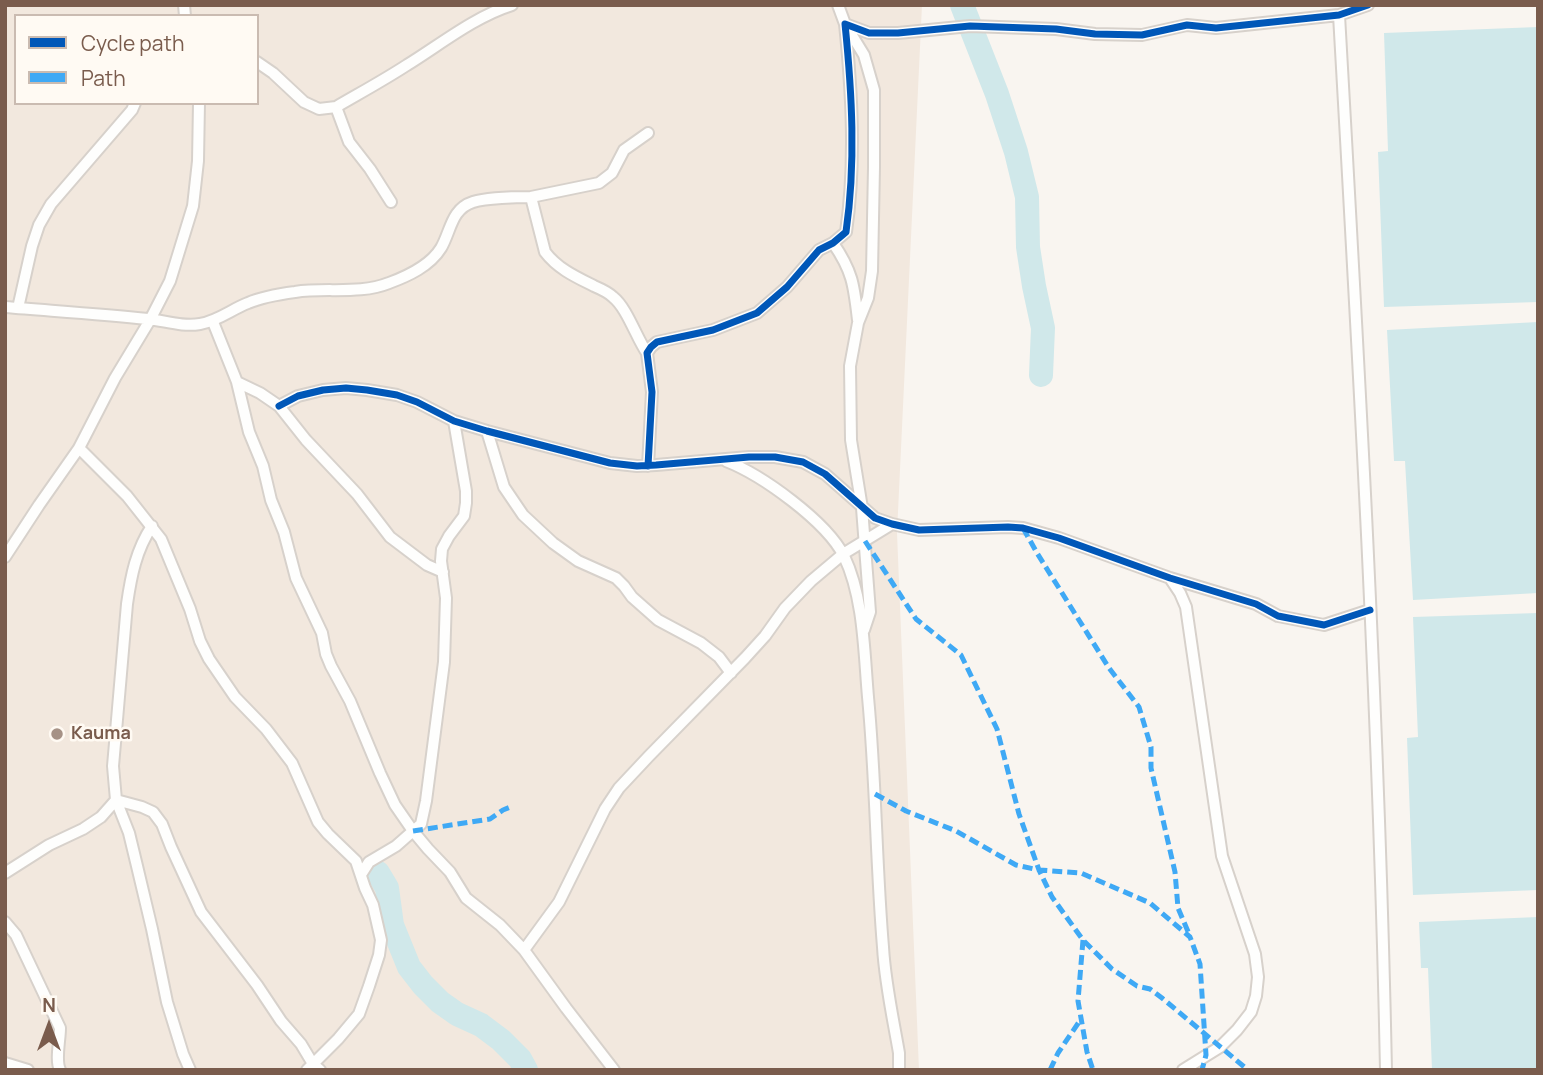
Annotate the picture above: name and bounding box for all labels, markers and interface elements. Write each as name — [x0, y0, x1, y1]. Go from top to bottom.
legend — [14, 14, 259, 105]
text: Cycle path — [81, 29, 184, 57]
text: Path — [81, 64, 126, 92]
place label: Kauma — [71, 723, 131, 745]
marker: Kauma — [49, 726, 65, 742]
north arrow — [14, 991, 84, 1061]
text: N — [42, 992, 56, 1018]

